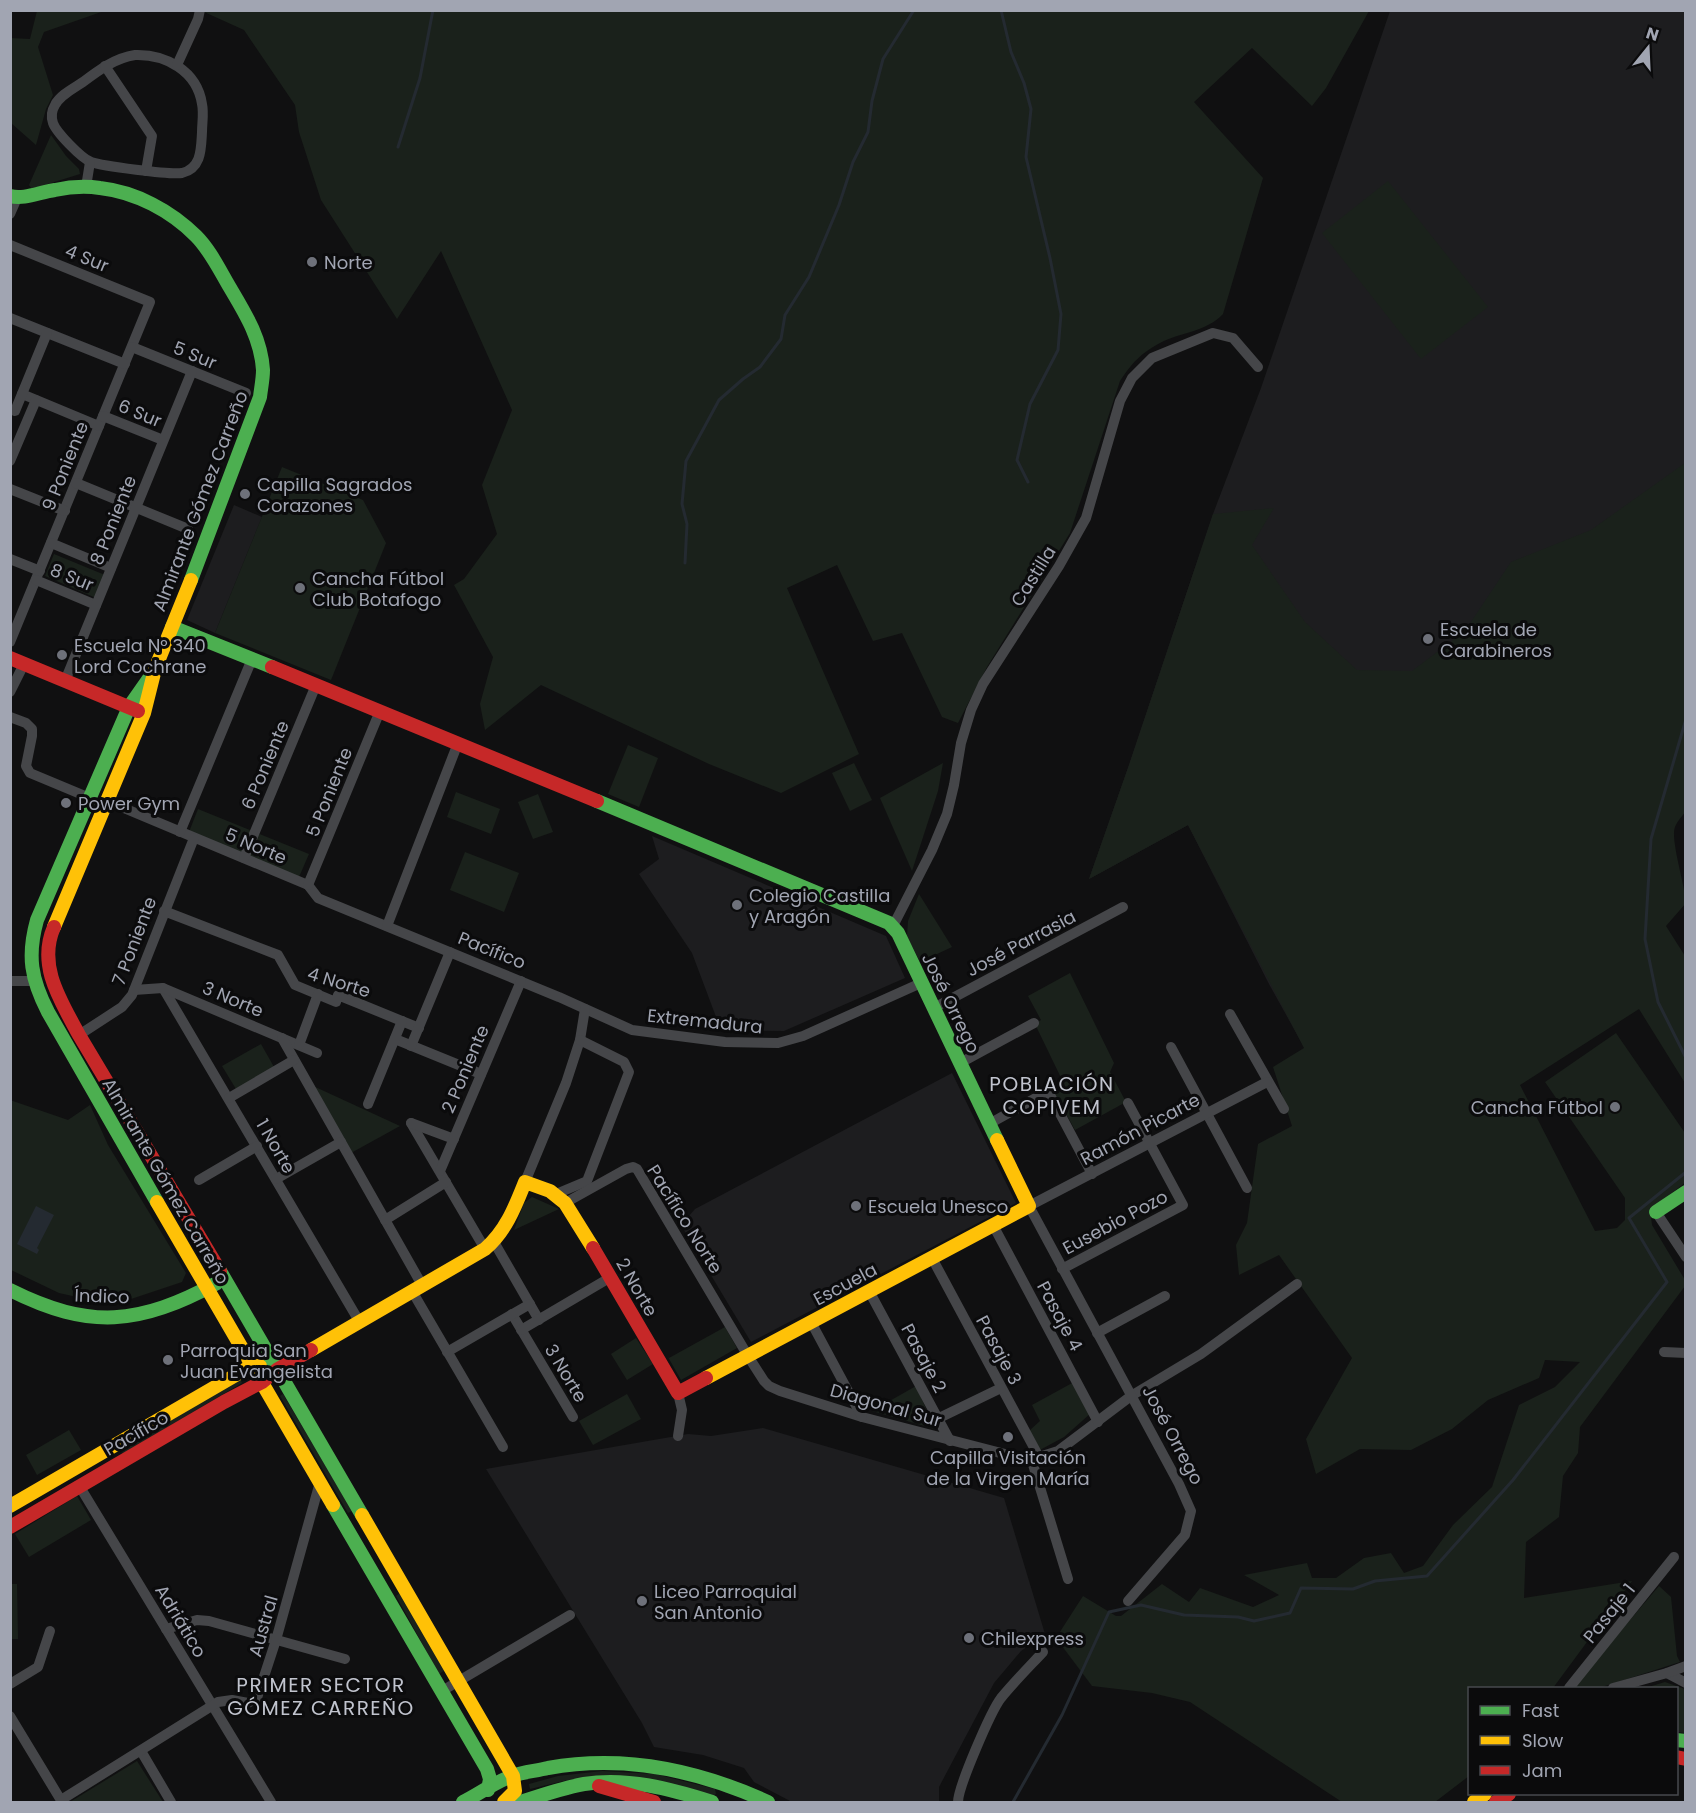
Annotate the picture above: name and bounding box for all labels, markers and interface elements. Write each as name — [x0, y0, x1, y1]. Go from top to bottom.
north arrow — [1618, 18, 1678, 78]
text: N — [1643, 21, 1662, 47]
street label: 4 Sur — [61, 238, 113, 278]
place label: Norte — [324, 250, 373, 275]
marker: Norte — [305, 255, 319, 269]
street label: 5 Sur — [169, 335, 221, 375]
street label: Almirante Gómez Carreño — [146, 387, 254, 615]
street label: 6 Sur — [114, 393, 166, 433]
street label: 9 Poniente — [36, 418, 94, 514]
street label: 8 Poniente — [84, 472, 142, 568]
place label: Capilla Sagrados Corazones — [257, 472, 412, 518]
marker: Capilla Sagrados Corazones — [238, 487, 252, 501]
street label: Castilla — [1005, 541, 1061, 611]
street label: 8 Sur — [46, 557, 98, 597]
place label: Cancha Fútbol Club Botafogo — [312, 566, 444, 612]
marker: Cancha Fútbol Club Botafogo — [293, 581, 307, 595]
place label: Escuela de Carabineros — [1440, 617, 1552, 663]
marker: Escuela de Carabineros — [1421, 632, 1435, 646]
place label: Escuela N° 340 Lord Cochrane — [74, 633, 206, 679]
marker: Escuela N° 340 Lord Cochrane — [55, 648, 69, 662]
street label: 6 Poniente — [235, 717, 295, 813]
street label: 5 Poniente — [300, 744, 358, 840]
place label: Power Gym — [78, 791, 180, 816]
marker: Power Gym — [59, 796, 73, 810]
street label: 5 Norte — [221, 822, 291, 870]
place label: Colegio Castilla y Aragón — [749, 883, 890, 929]
street label: 7 Poniente — [106, 893, 162, 989]
marker: Colegio Castilla y Aragón — [730, 898, 744, 912]
street label: José Parrasia — [962, 904, 1080, 982]
street label: Pacífico — [455, 925, 529, 975]
street label: José Orrego — [916, 949, 986, 1057]
street label: 4 Norte — [304, 961, 374, 1003]
street label: 3 Norte — [199, 975, 267, 1023]
street label: Extremadura — [646, 1003, 764, 1039]
street label: 2 Poniente — [435, 1021, 495, 1117]
district label: POBLACIÓN COPIVEM — [989, 1070, 1115, 1121]
street label: Almirante Gómez Carreño — [97, 1073, 235, 1289]
street label: Ramón Picarte — [1076, 1087, 1204, 1171]
place label: Cancha Fútbol — [1471, 1095, 1603, 1120]
marker: Cancha Fútbol — [1608, 1100, 1622, 1114]
street label: 1 Norte — [250, 1114, 302, 1178]
street label: Pacífico Norte — [642, 1160, 728, 1278]
street label: Eusebio Pozo — [1058, 1184, 1172, 1260]
place label: Escuela Unesco — [868, 1194, 1008, 1219]
marker: Escuela Unesco — [849, 1199, 863, 1213]
street label: 2 Norte — [610, 1253, 664, 1321]
street label: Escuela — [809, 1257, 881, 1311]
street label: Pasaje 4 — [1031, 1277, 1089, 1355]
street label: Índico — [74, 1283, 130, 1309]
street label: Pasaje 3 — [970, 1311, 1028, 1389]
street label: Pasaje 2 — [895, 1319, 953, 1397]
place label: Parroquia San Juan Evangelista — [180, 1338, 333, 1384]
street label: 3 Norte — [539, 1339, 593, 1407]
marker: Parroquia San Juan Evangelista — [161, 1353, 175, 1367]
street label: Diagonal Sur — [827, 1377, 945, 1433]
street label: José Orrego — [1136, 1381, 1210, 1489]
street label: Pacífico — [99, 1404, 173, 1462]
marker: Capilla Visitación de la Virgen María — [1001, 1430, 1015, 1444]
place label: Capilla Visitación de la Virgen María — [926, 1445, 1090, 1491]
street label: Pasaje 1 — [1577, 1578, 1641, 1648]
place label: Liceo Parroquial San Antonio — [654, 1579, 797, 1625]
street label: Adriático — [149, 1580, 213, 1662]
street label: Austral — [242, 1592, 284, 1660]
marker: Liceo Parroquial San Antonio — [635, 1594, 649, 1608]
place label: Chilexpress — [981, 1626, 1084, 1651]
marker: Chilexpress — [962, 1631, 976, 1645]
district label: PRIMER SECTOR GÓMEZ CARREÑO — [227, 1671, 415, 1722]
legend — [1468, 1687, 1678, 1795]
text: Fast — [1522, 1698, 1559, 1723]
text: Slow — [1522, 1728, 1564, 1753]
text: Jam — [1522, 1758, 1562, 1783]

